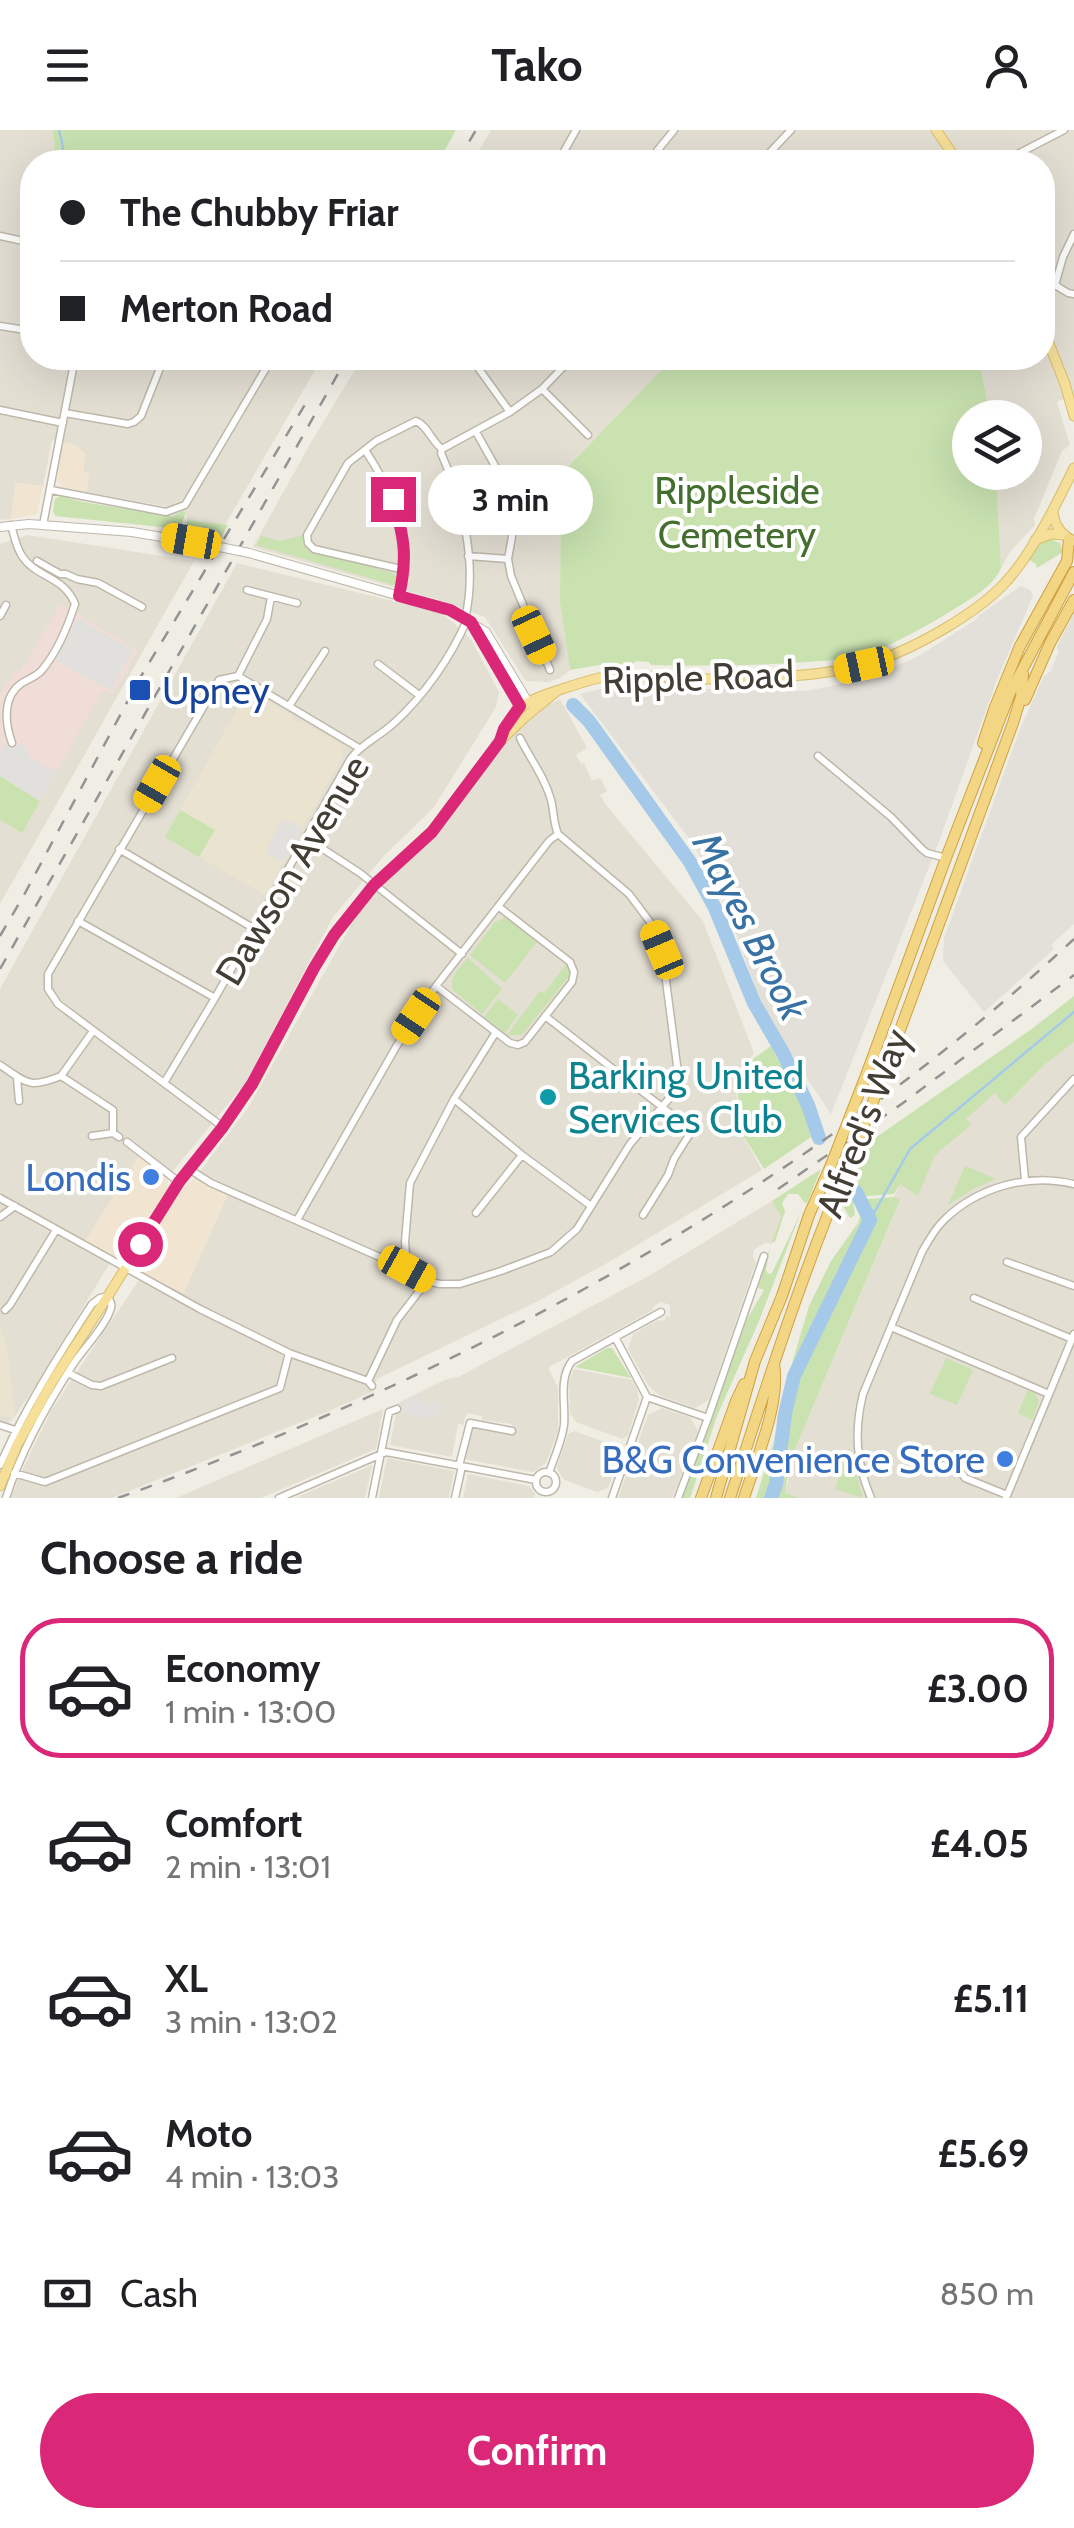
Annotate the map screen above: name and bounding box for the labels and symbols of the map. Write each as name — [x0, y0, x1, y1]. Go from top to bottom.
callout: 3 min — [428, 464, 593, 534]
park label: Rippleside Cemetery — [654, 467, 820, 558]
route end — [371, 477, 416, 522]
car — [159, 521, 223, 561]
car — [508, 601, 560, 669]
car — [832, 644, 896, 686]
street label: Ripple Road — [601, 650, 795, 704]
place label: Upney — [162, 667, 270, 714]
marker: Upney — [127, 677, 153, 703]
street label: Dawson Avenue — [205, 747, 379, 993]
car — [129, 751, 185, 817]
water label: Mayes Brook — [682, 823, 820, 1030]
car — [636, 917, 688, 983]
car — [387, 983, 445, 1049]
street label: Alfred's Way — [806, 1022, 920, 1224]
place label: Barking United Services Club — [568, 1052, 804, 1143]
marker: Barking United Services Club — [537, 1086, 559, 1108]
place label: Londis — [25, 1154, 131, 1201]
marker: Londis — [140, 1166, 162, 1188]
route start — [118, 1222, 163, 1267]
car — [373, 1241, 441, 1297]
place label: B&G Convenience Store — [602, 1436, 985, 1483]
marker: B&G Convenience Store — [994, 1448, 1016, 1470]

